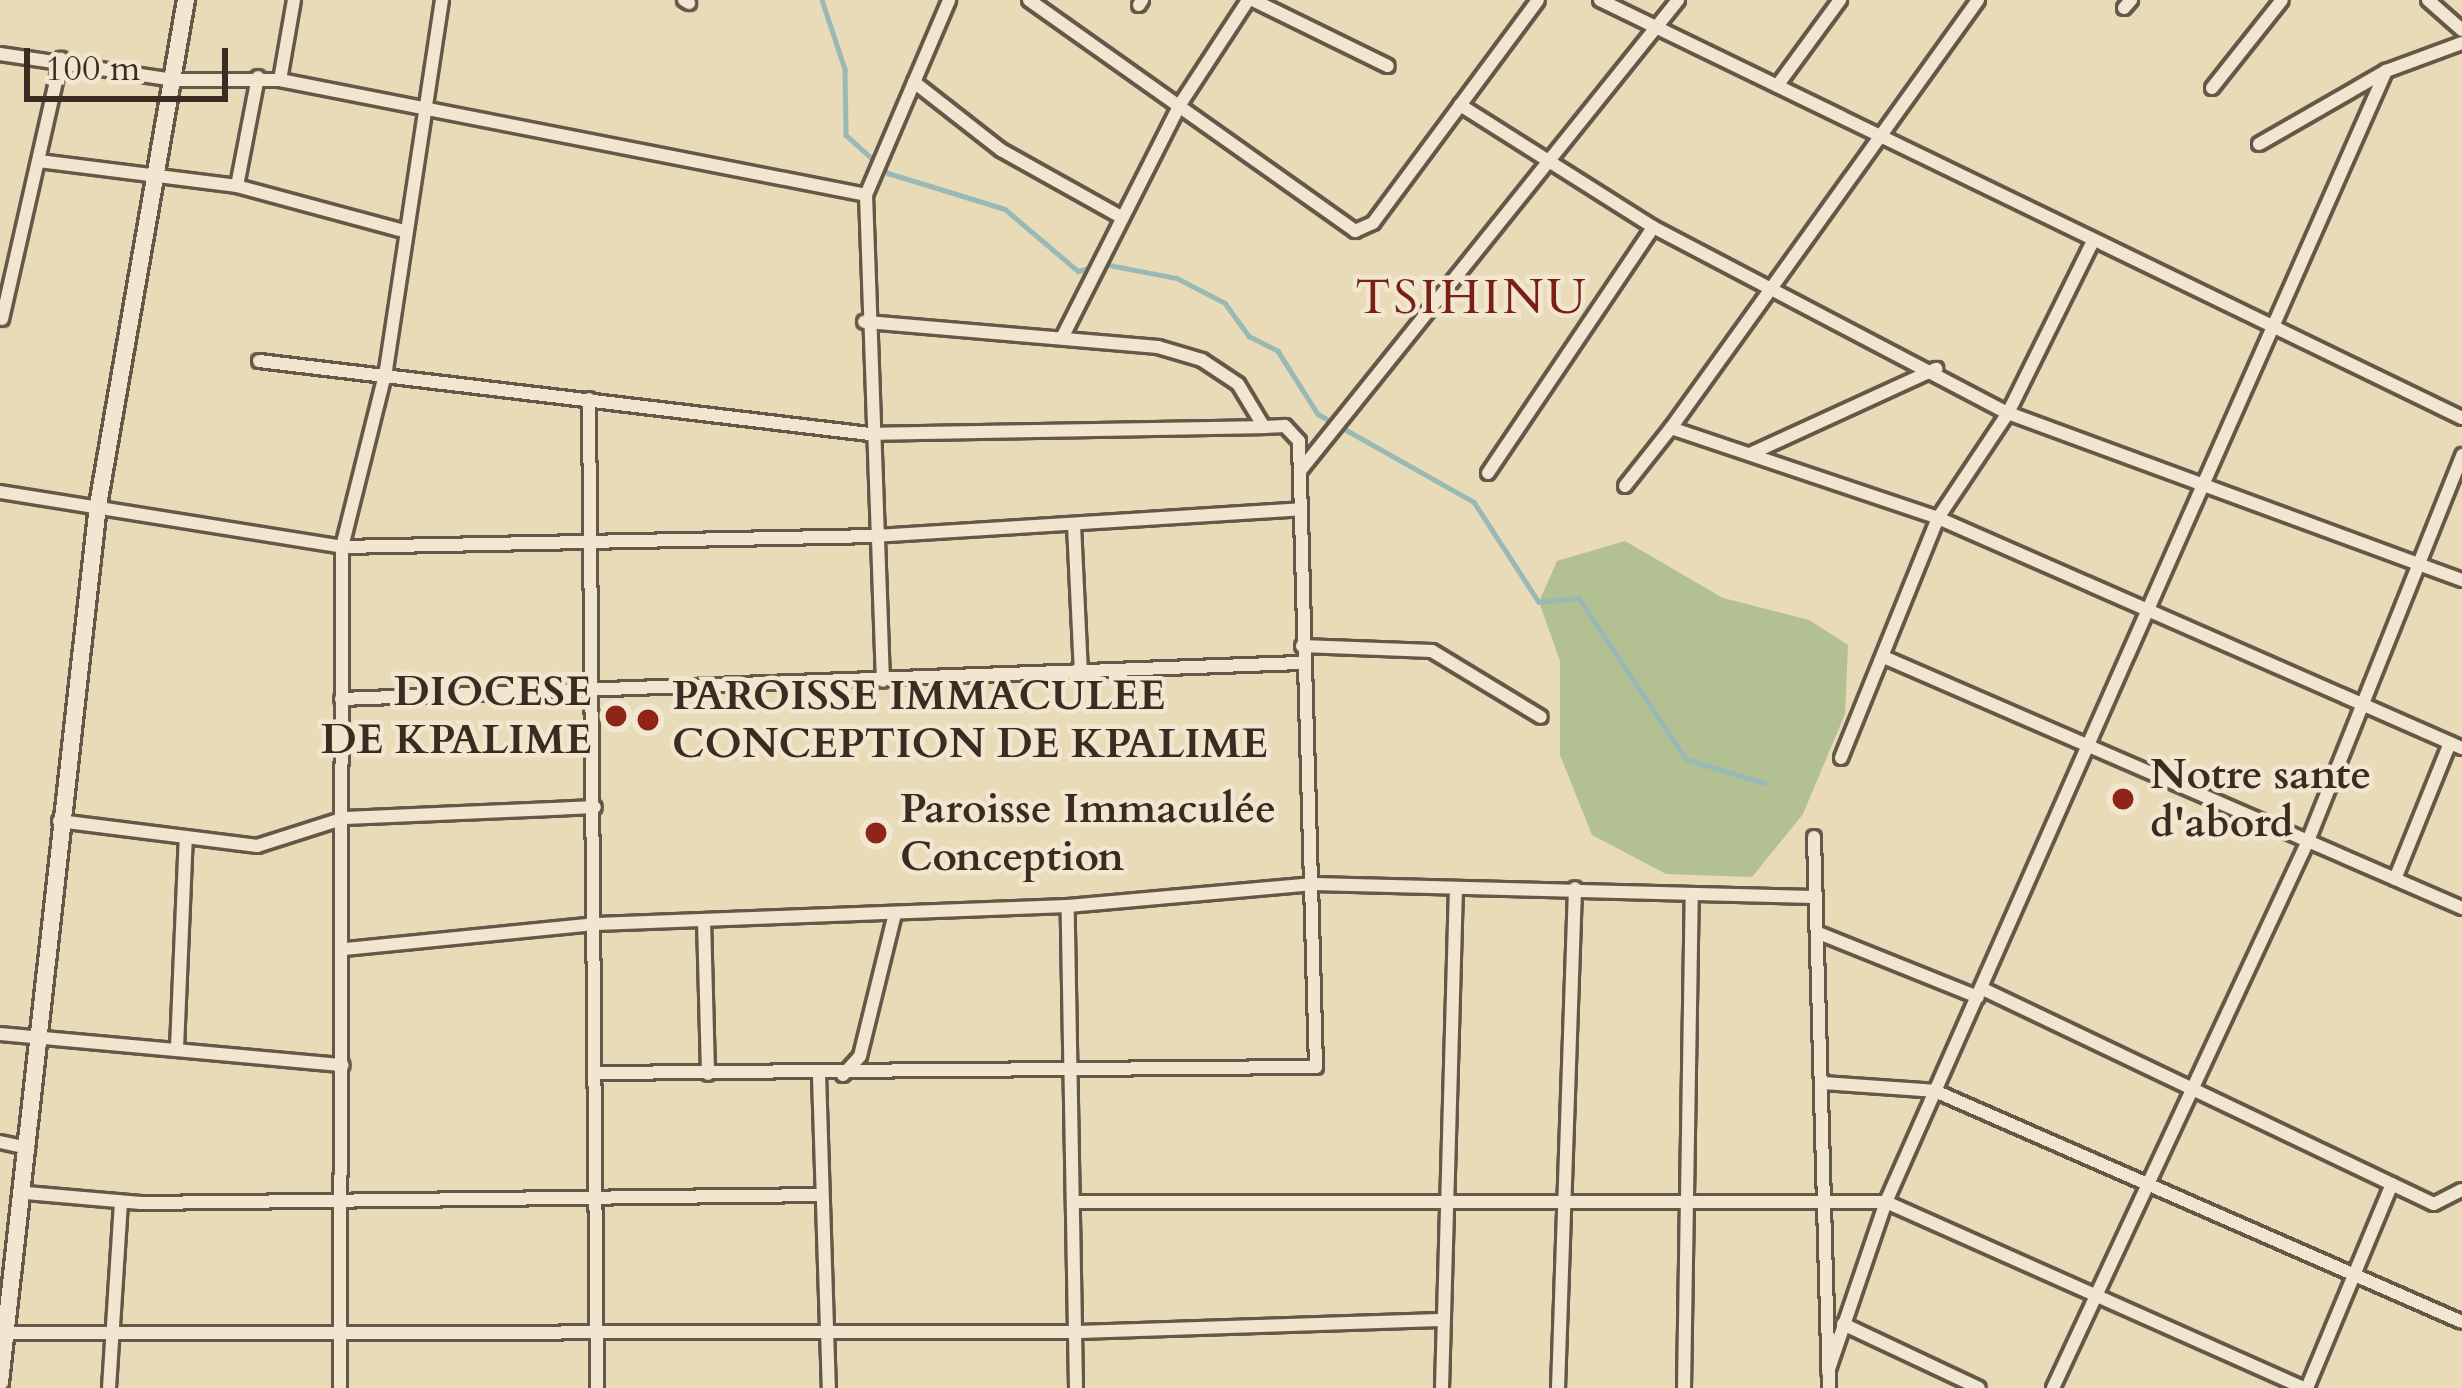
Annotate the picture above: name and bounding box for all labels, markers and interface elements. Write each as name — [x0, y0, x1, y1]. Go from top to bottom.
scale bar — [30, 24, 234, 98]
text: 100 m — [45, 44, 140, 93]
district label: TSIHINU — [1355, 269, 1589, 327]
place label: DIOCESE DE KPALIME — [321, 667, 592, 766]
place label: PAROISSE IMMACULEE CONCEPTION DE KPALIME — [672, 671, 1268, 770]
marker: DIOCESE DE KPALIME — [603, 703, 629, 729]
marker: PAROISSE IMMACULEE CONCEPTION DE KPALIME — [635, 707, 661, 733]
place label: Notre sante d'abord — [2150, 750, 2371, 848]
marker: Notre sante d'abord — [2107, 783, 2139, 815]
place label: Paroisse Immaculée Conception — [900, 784, 1276, 882]
marker: Paroisse Immaculée Conception — [863, 820, 889, 846]

